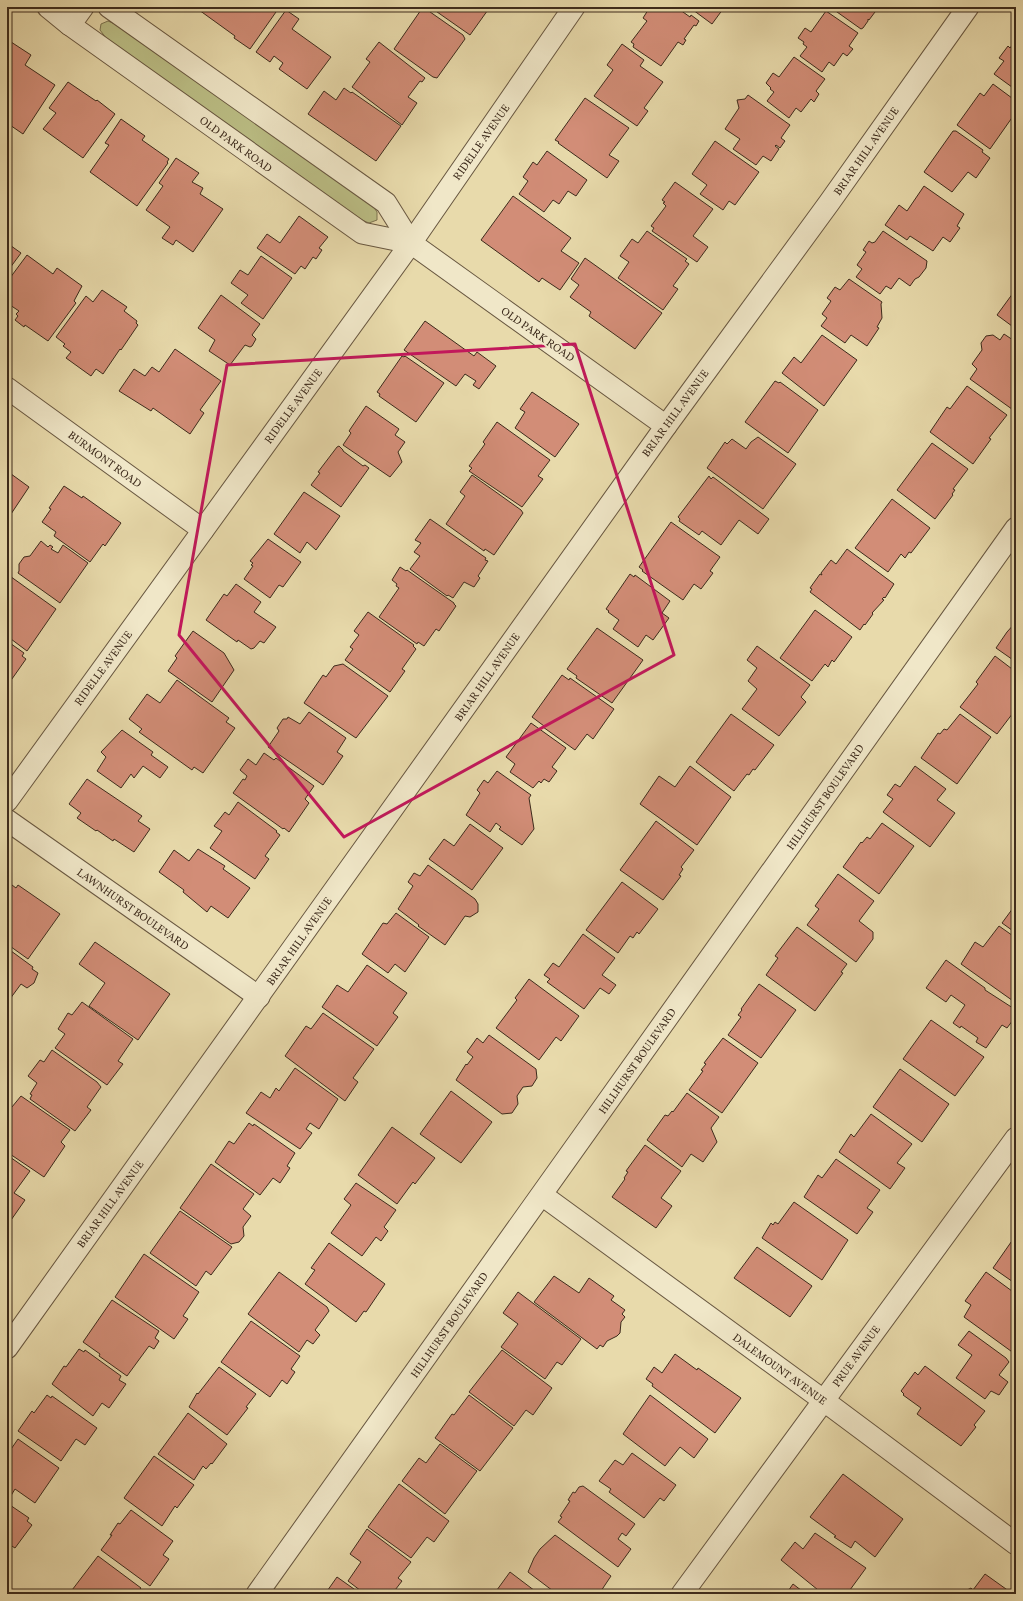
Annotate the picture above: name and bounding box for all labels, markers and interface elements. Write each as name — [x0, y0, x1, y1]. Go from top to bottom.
street label: RIDELLE AVENUE — [450, 102, 514, 184]
street label: BRIAR HILL AVENUE — [831, 104, 904, 199]
street label: OLD PARK ROAD — [196, 114, 274, 177]
street label: OLD PARK ROAD — [497, 304, 577, 366]
street label: RIDELLE AVENUE — [262, 366, 327, 448]
street label: BRIAR HILL AVENUE — [639, 367, 713, 461]
street label: BURMONT ROAD — [64, 428, 144, 492]
street label: RIDELLE AVENUE — [72, 628, 137, 710]
street label: BRIAR HILL AVENUE — [452, 630, 525, 725]
street label: HILLHURST BOULEVARD — [784, 742, 868, 854]
street label: LAWNHURST BOULEVARD — [73, 866, 191, 955]
street label: BRIAR HILL AVENUE — [264, 894, 337, 989]
street label: HILLHURST BOULEVARD — [596, 1006, 680, 1118]
street label: BRIAR HILL AVENUE — [74, 1158, 148, 1252]
street label: HILLHURST BOULEVARD — [408, 1270, 492, 1382]
street label: PRUE AVENUE — [830, 1323, 885, 1391]
street label: DALEMOUNT AVENUE — [729, 1331, 830, 1410]

